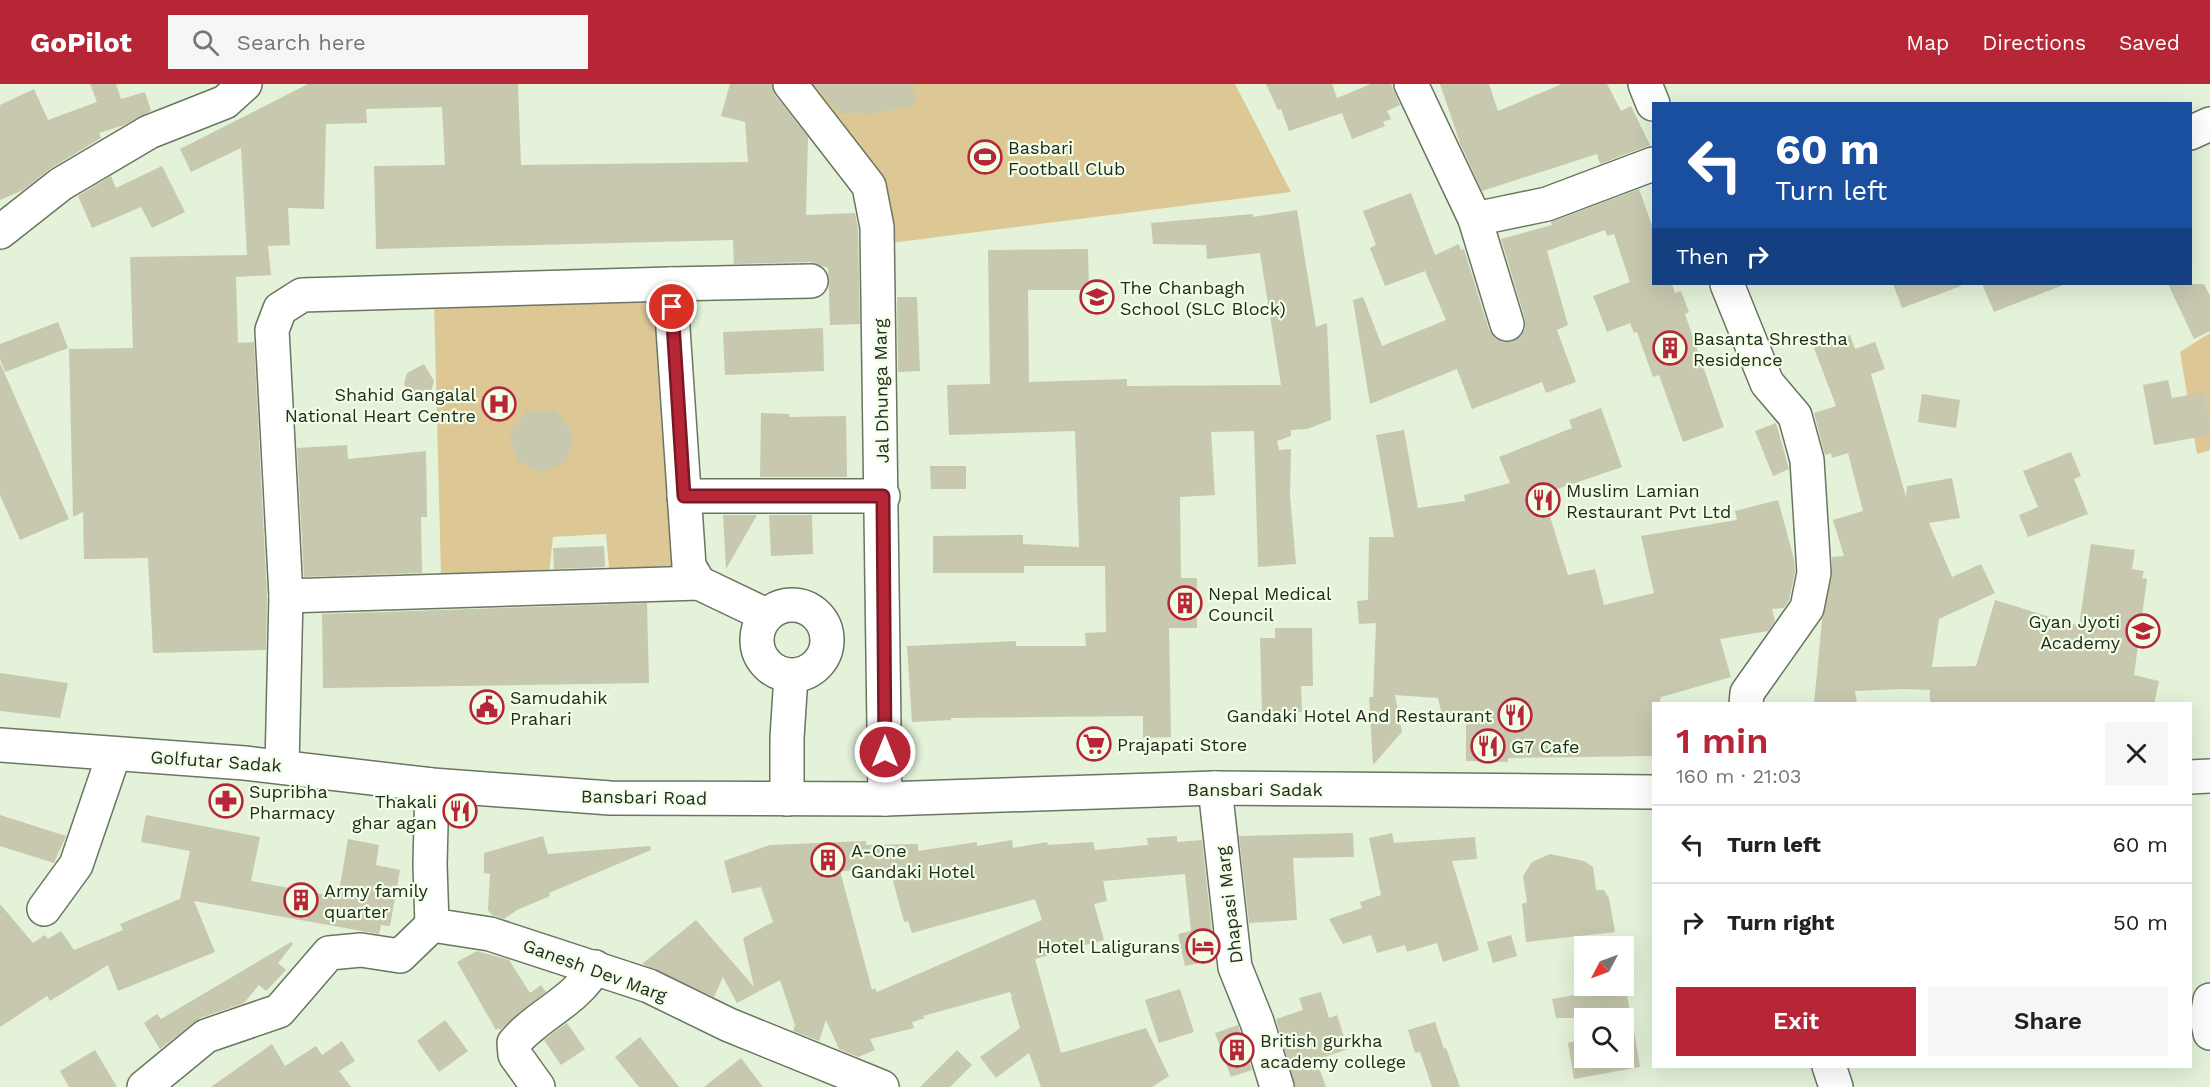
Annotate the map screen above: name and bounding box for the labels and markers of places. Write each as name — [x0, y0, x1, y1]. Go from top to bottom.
place label: Basbari Football Club — [1008, 137, 1125, 179]
sports icon: Basbari Football Club — [967, 139, 1003, 175]
place label: The Chanbagh School (SLC Block) — [1120, 277, 1286, 319]
school or university icon: The Chanbagh School (SLC Block) — [1079, 279, 1115, 315]
pin — [646, 281, 697, 332]
place label: Basanta Shrestha Residence — [1693, 328, 1848, 370]
building icon: Basanta Shrestha Residence — [1652, 330, 1688, 366]
place label: Shahid Gangalal National Heart Centre — [285, 384, 476, 426]
hospital icon: Shahid Gangalal National Heart Centre — [481, 386, 517, 422]
place label: Muslim Lamian Restaurant Pvt Ltd — [1566, 480, 1731, 522]
restaurant icon: Muslim Lamian Restaurant Pvt Ltd — [1525, 482, 1561, 518]
place label: Nepal Medical Council — [1208, 583, 1332, 625]
building icon: Nepal Medical Council — [1167, 585, 1203, 621]
place label: Gyan Jyoti Academy — [2029, 611, 2121, 653]
school or university icon: Gyan Jyoti Academy — [2125, 613, 2161, 649]
place label: Samudahik Prahari — [510, 687, 607, 729]
public building icon: Samudahik Prahari — [469, 689, 505, 725]
restaurant icon: Gandaki Hotel And Restaurant — [1497, 697, 1533, 733]
place label: Gandaki Hotel And Restaurant — [1226, 705, 1492, 726]
supermarket icon: Prajapati Store — [1076, 726, 1112, 762]
restaurant icon: G7 Cafe — [1470, 728, 1506, 764]
place label: Prajapati Store — [1117, 734, 1247, 755]
place label: G7 Cafe — [1511, 736, 1579, 757]
place label: Supribha Pharmacy — [249, 781, 336, 823]
pharmacy icon: Supribha Pharmacy — [208, 783, 244, 819]
place label: Thakali ghar agan — [352, 791, 437, 833]
restaurant icon: Thakali ghar agan — [442, 793, 478, 829]
place label: A-One Gandaki Hotel — [851, 840, 976, 882]
building icon: A-One Gandaki Hotel — [810, 842, 846, 878]
place label: Army family quarter — [324, 880, 428, 922]
building icon: Army family quarter — [283, 882, 319, 918]
hotel icon: Hotel Laligurans — [1185, 928, 1221, 964]
place label: Hotel Laligurans — [1038, 936, 1180, 957]
place label: British gurkha academy college — [1260, 1030, 1406, 1072]
building icon: British gurkha academy college — [1219, 1032, 1255, 1068]

